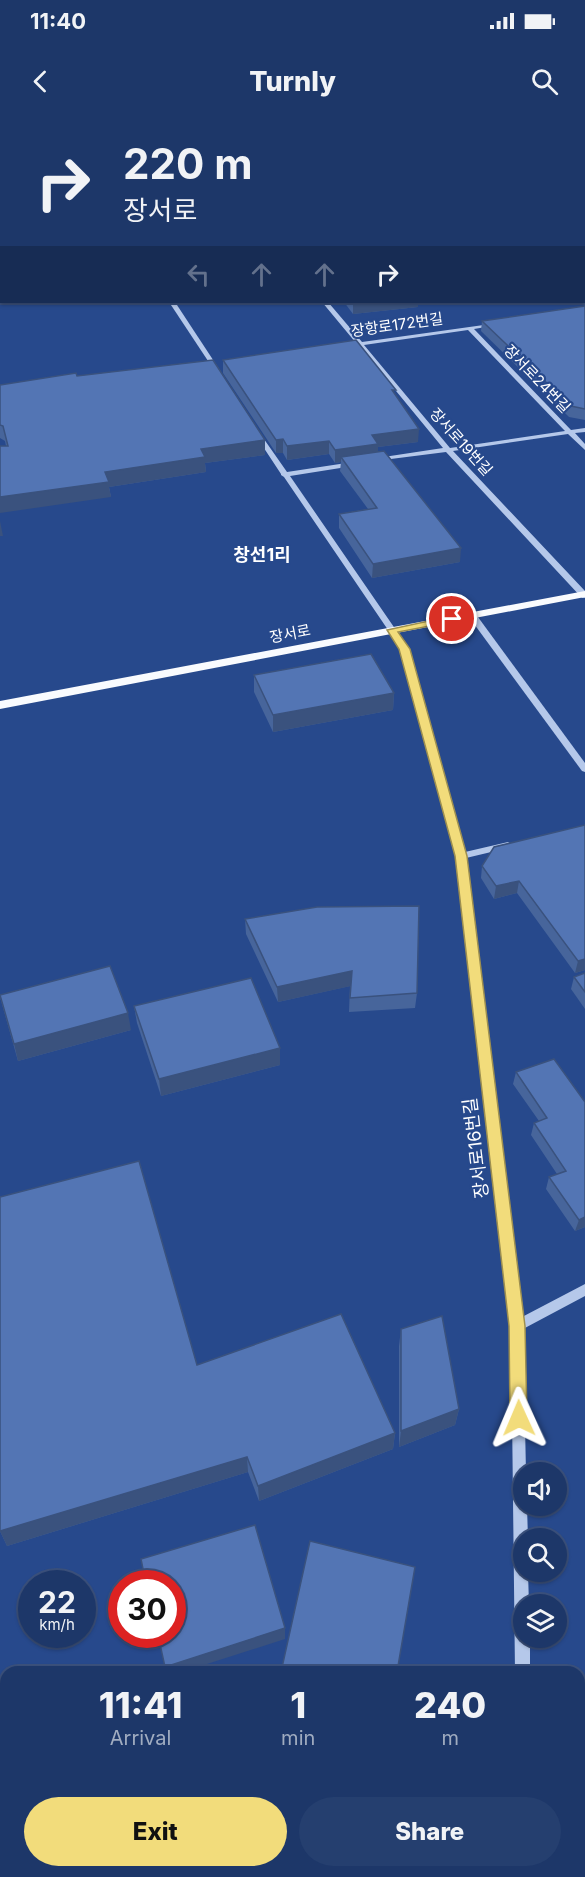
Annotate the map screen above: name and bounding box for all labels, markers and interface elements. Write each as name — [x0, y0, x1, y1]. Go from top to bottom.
text: 11:40 — [30, 8, 86, 34]
icon: back — [24, 65, 57, 98]
text: Turnly — [249, 65, 336, 98]
icon: search — [528, 65, 561, 98]
text: 220 m — [123, 138, 253, 189]
icon: right — [24, 144, 102, 222]
text: 장서로 — [123, 194, 198, 227]
icon: left — [182, 258, 215, 291]
icon: ahead — [245, 258, 278, 291]
icon: ahead — [308, 258, 341, 291]
icon: right — [371, 258, 404, 291]
street label: 장항로172번길 — [350, 309, 444, 340]
street label: 장서로24번길 — [500, 341, 575, 417]
street label: 장서로19번길 — [426, 404, 497, 479]
district label: 창선1리 — [233, 544, 291, 565]
pin — [426, 593, 477, 644]
icon: arrive — [435, 602, 468, 635]
street label: 장서로 — [268, 620, 312, 647]
street label: 장서로16번길 — [459, 1097, 492, 1200]
position arrow — [487, 1386, 551, 1450]
map controls — [513, 1462, 567, 1648]
button: sound — [513, 1462, 567, 1516]
button: search — [513, 1528, 567, 1582]
speed limit sign: 30 — [108, 1570, 186, 1648]
text: 22 — [38, 1584, 76, 1620]
button: layers — [513, 1594, 567, 1648]
text: km/h — [39, 1615, 75, 1634]
text: 11:41 — [99, 1683, 182, 1727]
text: 1 — [290, 1683, 306, 1727]
text: 240 — [414, 1683, 486, 1727]
text: Arrival — [110, 1726, 171, 1750]
text: min — [281, 1726, 315, 1750]
text: m — [441, 1726, 459, 1750]
button: Exit — [24, 1797, 287, 1866]
button: Share — [299, 1797, 561, 1866]

